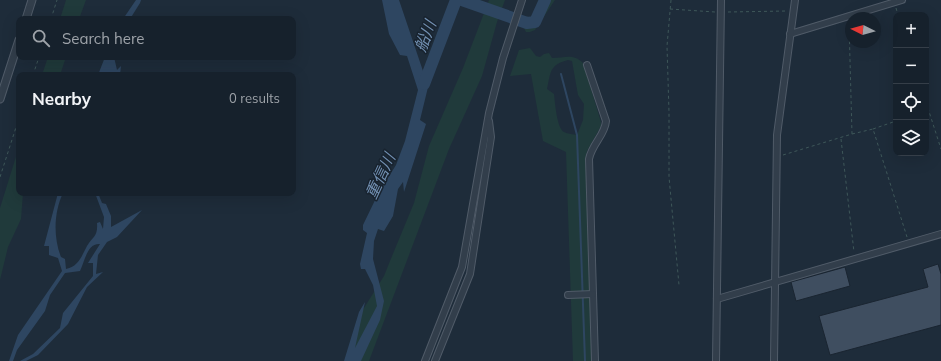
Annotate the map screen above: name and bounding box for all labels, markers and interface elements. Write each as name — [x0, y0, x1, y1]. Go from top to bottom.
north arrow — [845, 12, 881, 48]
map controls — [893, 12, 929, 156]
button: + — [893, 12, 929, 48]
search box — [16, 16, 296, 60]
water label: 船川 — [410, 16, 441, 55]
icon: search — [30, 27, 52, 49]
text: Search here — [62, 29, 144, 48]
button: − — [893, 48, 929, 84]
button: locate — [893, 84, 929, 120]
text: Nearby — [32, 88, 91, 109]
text: 0 results — [229, 90, 280, 106]
button: layers — [893, 120, 929, 156]
water label: 重信川 — [361, 148, 400, 202]

